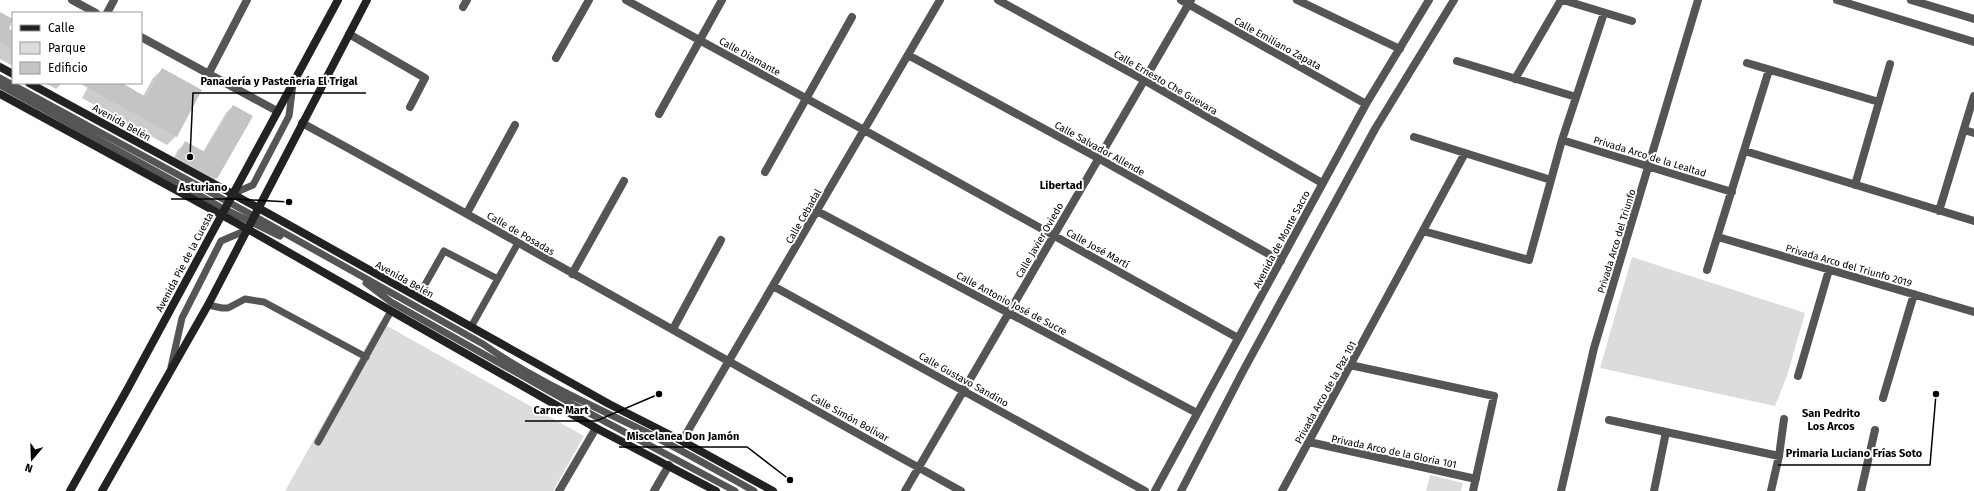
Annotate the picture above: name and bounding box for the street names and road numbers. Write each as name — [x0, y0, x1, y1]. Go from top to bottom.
street label: Calle Emiliano Zapata — [1232, 15, 1323, 73]
street label: Calle Diamante — [717, 35, 782, 79]
street label: Calle Ernesto Che Guevara — [1111, 48, 1220, 118]
street label: Avenida Belén — [90, 102, 153, 144]
street label: Calle Salvador Allende — [1052, 119, 1147, 179]
street label: Privada Arco de la Lealtad — [1592, 134, 1708, 180]
street label: Calle Cebadal — [783, 187, 824, 246]
street label: Avenida de Monte Sacro — [1251, 188, 1313, 290]
street label: Privada Arco del Triunfo — [1595, 188, 1639, 295]
street label: Calle Javier Oviedo — [1013, 201, 1066, 280]
street label: Calle de Posadas — [485, 210, 557, 258]
street label: Avenida Pie de la Cuesta — [154, 211, 216, 314]
street label: Calle José Martí — [1064, 226, 1132, 271]
street label: Privada Arco del Triunfo 2019 — [1784, 242, 1913, 290]
street label: Avenida Belén — [373, 259, 436, 301]
street label: Calle Antonio José de Sucre — [954, 270, 1069, 338]
street label: Privada Arco de la Paz 101 — [1293, 339, 1359, 446]
street label: Calle Gustavo Sandino — [916, 350, 1011, 410]
street label: Calle Simón Bolívar — [808, 391, 891, 444]
street label: Privada Arco de la Gloria 101 — [1330, 433, 1458, 471]

